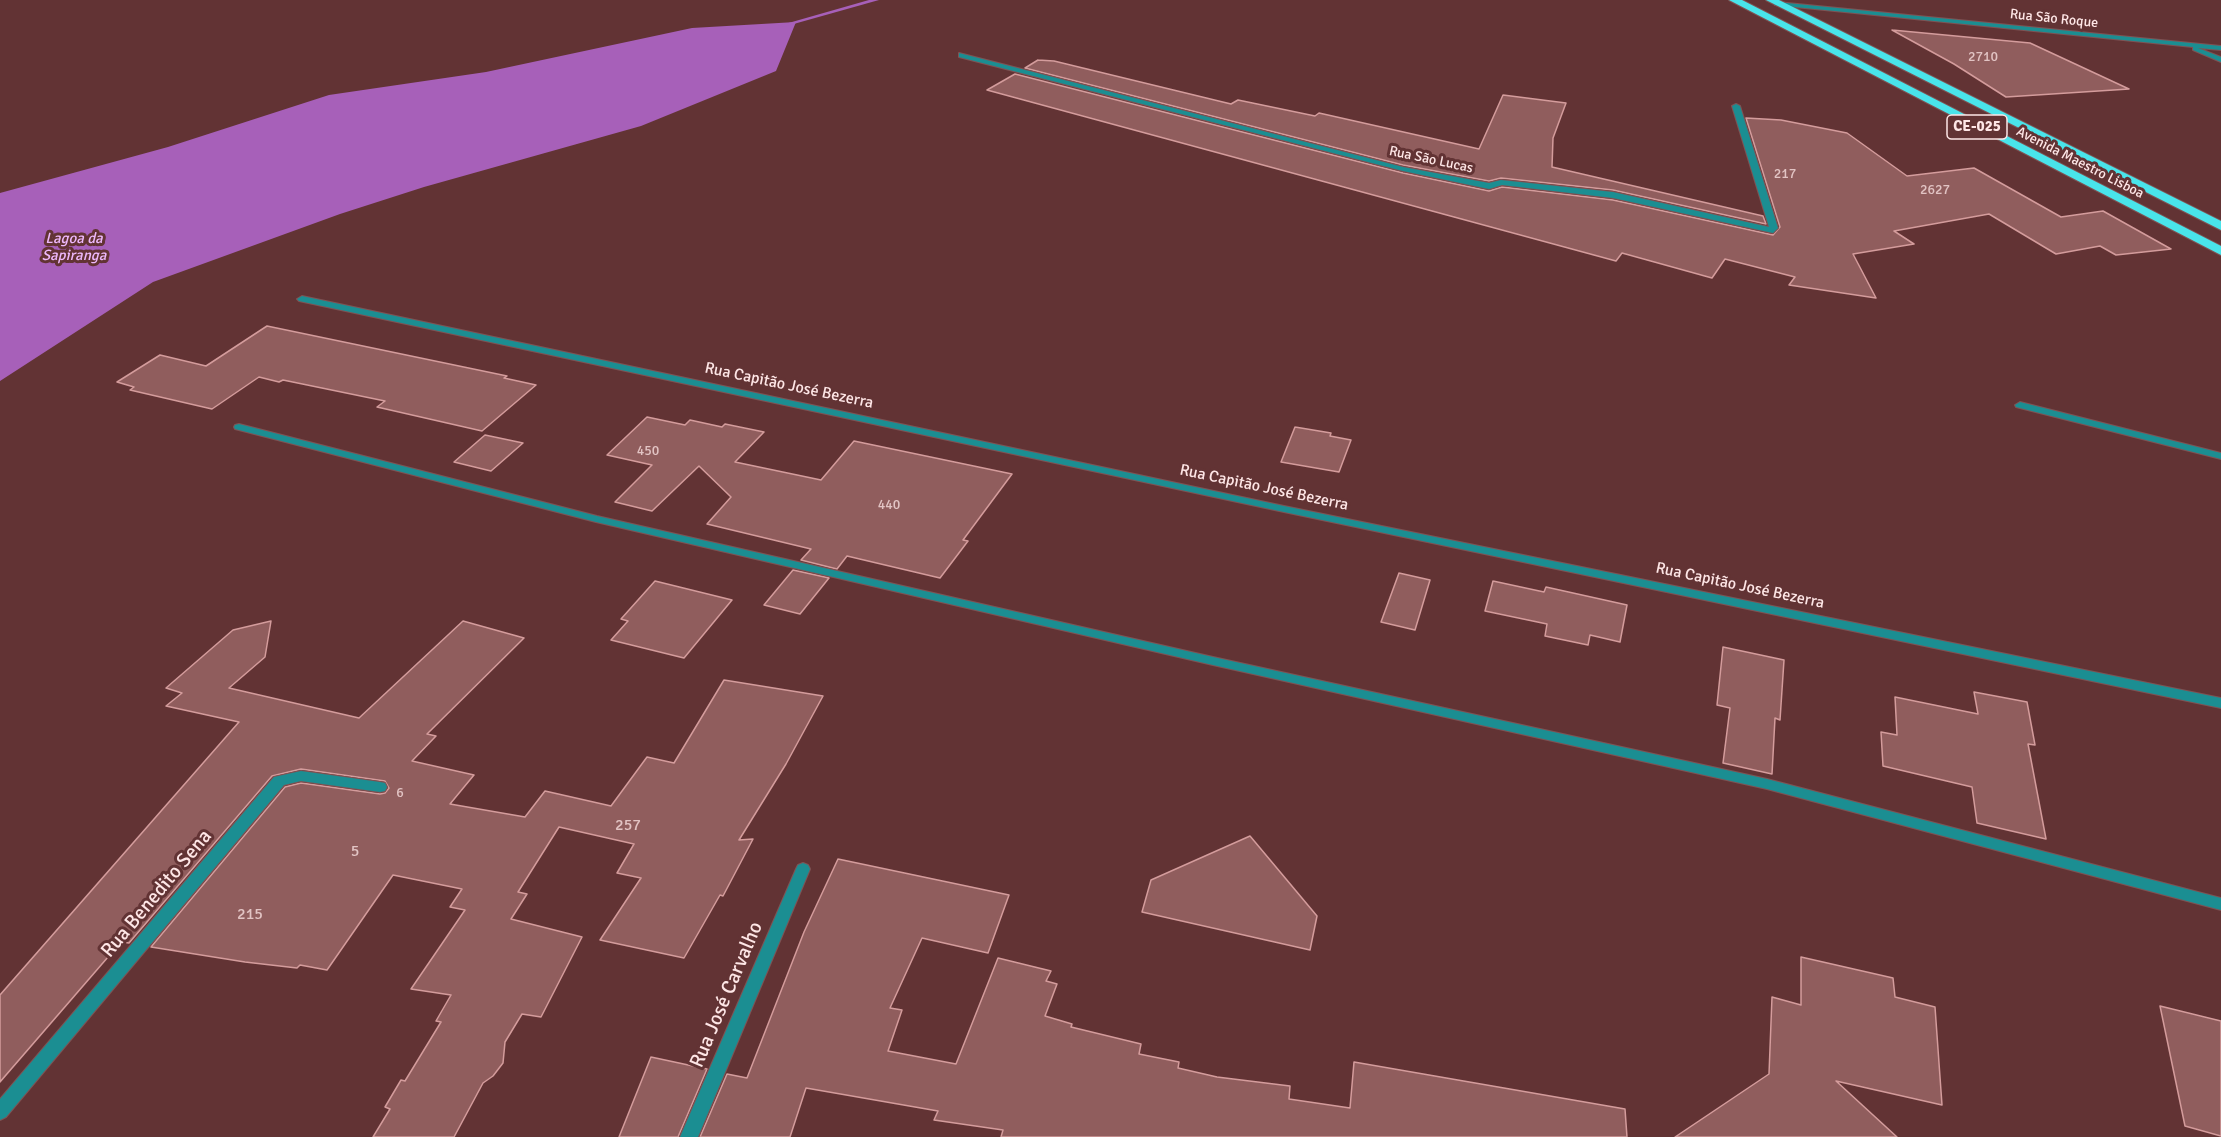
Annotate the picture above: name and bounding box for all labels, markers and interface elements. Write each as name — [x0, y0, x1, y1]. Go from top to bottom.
street label: Rua São Roque — [2009, 6, 2099, 32]
house number: 2710 — [1968, 49, 1998, 65]
road number: CE-025 — [1947, 115, 2007, 139]
street label: Avenida Maestro Lisboa — [2013, 124, 2147, 202]
street label: Rua São Lucas — [1387, 143, 1475, 177]
house number: 217 — [1774, 166, 1796, 182]
house number: 2627 — [1920, 182, 1950, 198]
water label: Lagoa da Sapiranga — [42, 230, 106, 265]
street label: Rua Capitão José Bezerra — [703, 359, 875, 413]
house number: 450 — [637, 443, 659, 459]
street label: Rua Capitão José Bezerra — [1178, 461, 1350, 515]
house number: 440 — [878, 497, 900, 513]
street label: Rua Capitão José Bezerra — [1654, 559, 1826, 613]
house number: 6 — [396, 785, 404, 801]
house number: 257 — [615, 816, 641, 836]
street label: Rua Benedito Sena — [96, 825, 218, 963]
house number: 5 — [351, 842, 359, 862]
house number: 215 — [237, 905, 263, 925]
street label: Rua José Carvalho — [685, 919, 769, 1071]

